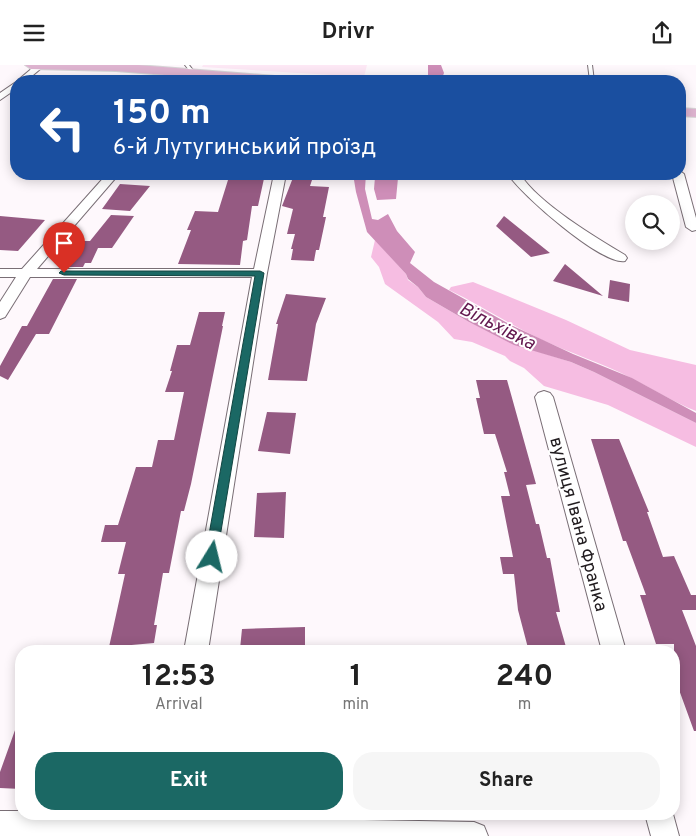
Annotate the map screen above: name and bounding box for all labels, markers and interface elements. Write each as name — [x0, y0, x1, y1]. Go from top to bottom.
icon: menu — [20, 19, 48, 47]
text: Drivr — [322, 19, 374, 46]
icon: share — [648, 19, 676, 47]
text: 150 m — [113, 92, 211, 136]
icon: left — [30, 95, 95, 160]
text: 6-й Лутугинський проїзд — [113, 135, 376, 162]
map controls — [625, 195, 680, 250]
button: search — [625, 195, 680, 250]
pin — [43, 222, 85, 273]
icon: arrive — [50, 229, 78, 257]
water label: Вільхівка — [455, 297, 539, 356]
street label: вулиця Івана Франка — [543, 435, 612, 614]
position arrow — [185, 530, 237, 582]
text: 12:53 — [142, 659, 216, 696]
text: 1 — [350, 659, 362, 696]
text: 240 — [496, 659, 553, 696]
text: Arrival — [155, 695, 203, 715]
text: min — [342, 695, 369, 715]
text: m — [518, 695, 531, 715]
button: Exit — [35, 752, 343, 810]
button: Share — [353, 752, 660, 810]

